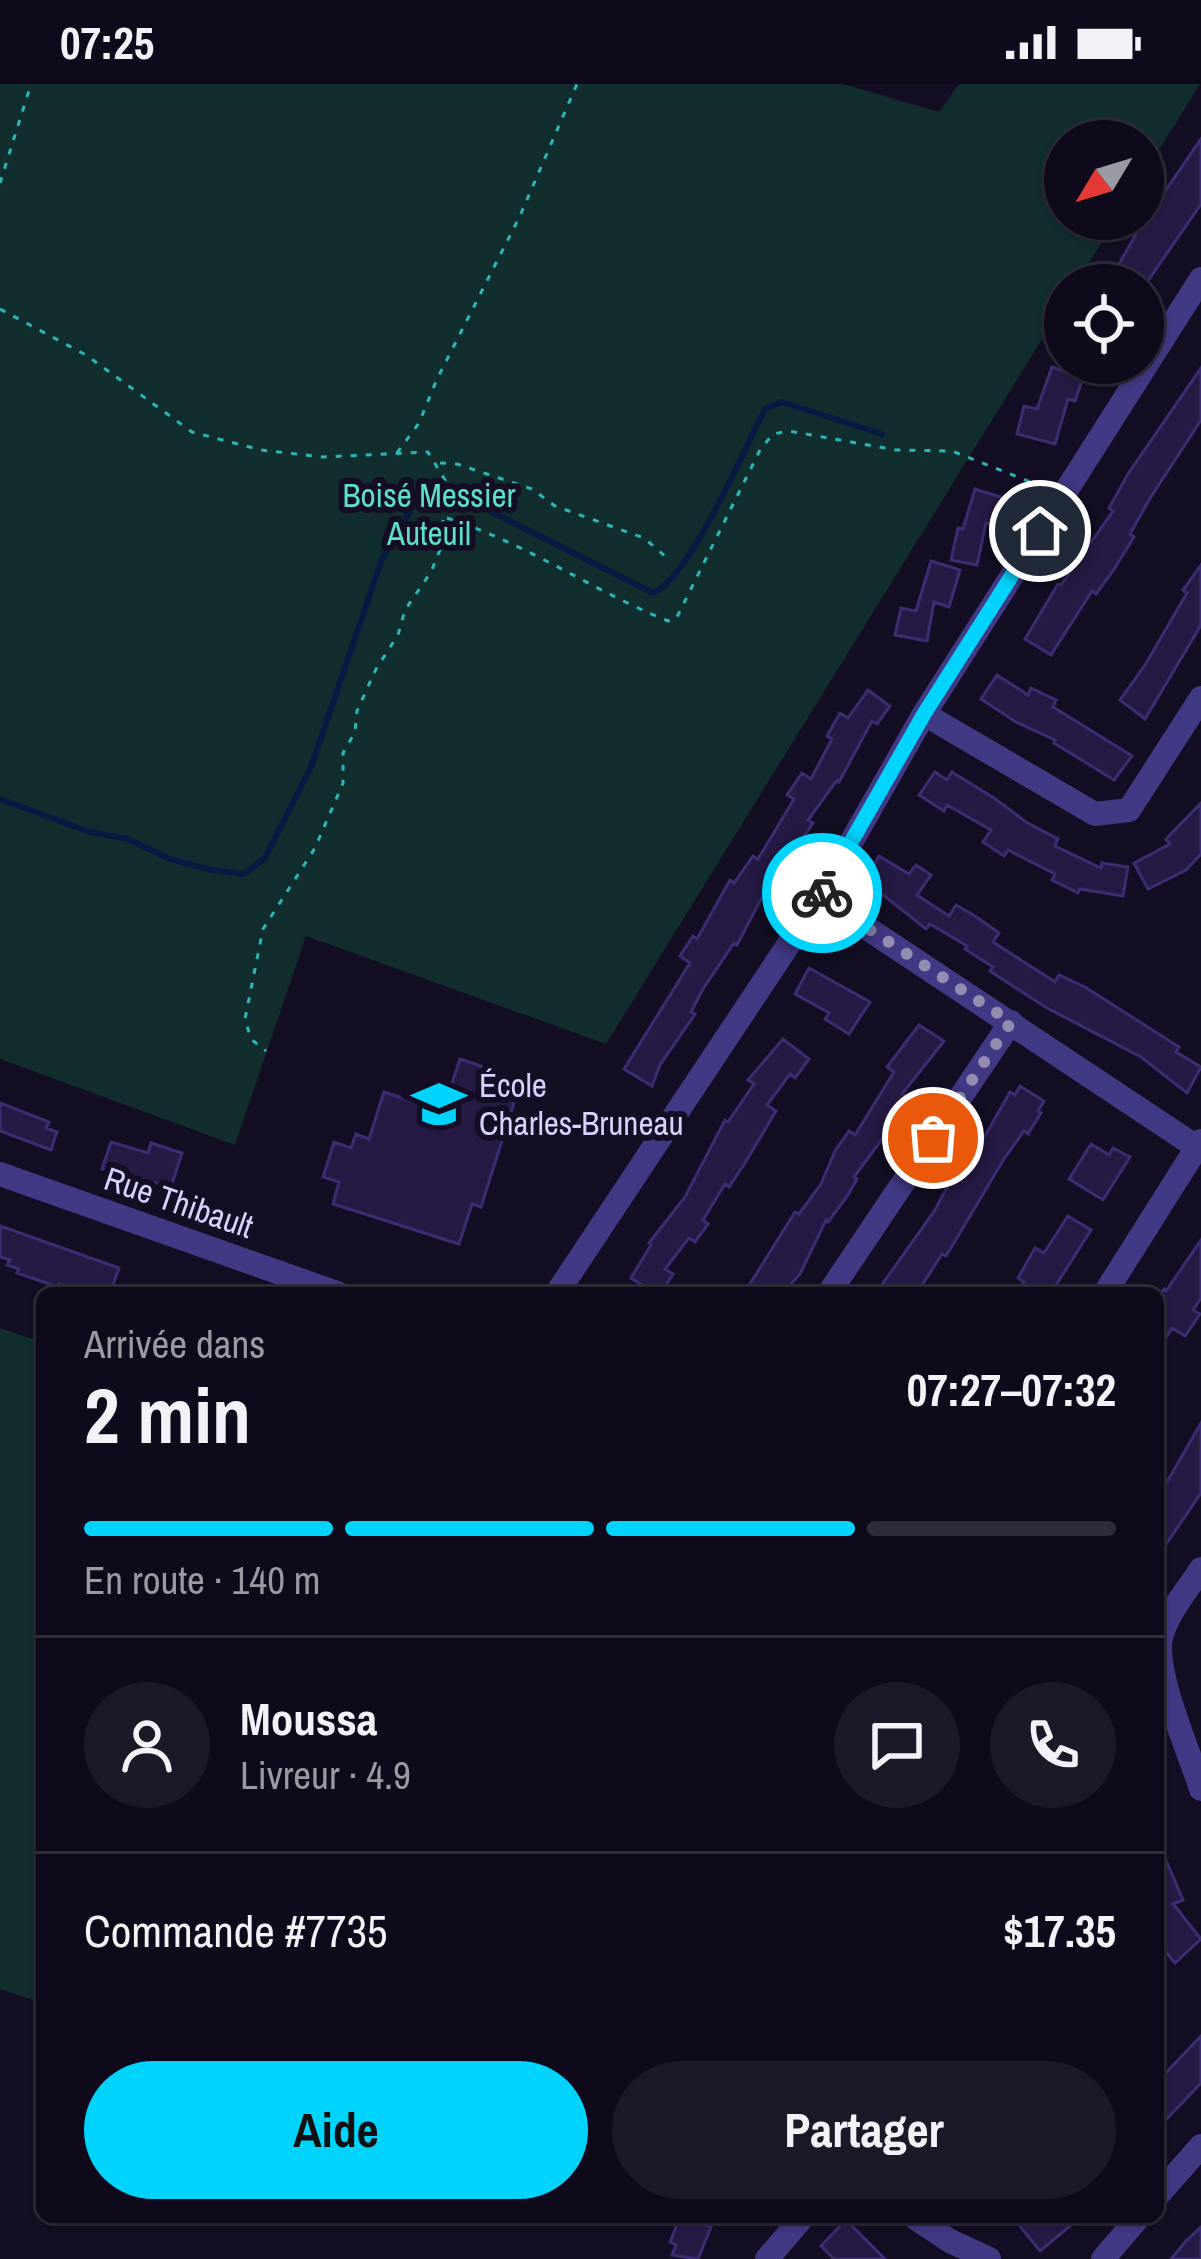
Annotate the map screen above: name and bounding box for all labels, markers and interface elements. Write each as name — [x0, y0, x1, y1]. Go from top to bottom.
text: 07:25 — [60, 12, 154, 73]
north arrow — [1044, 120, 1164, 240]
map controls — [1044, 120, 1164, 384]
button: locate — [1044, 264, 1164, 384]
park label: Boisé Messier Auteuil — [343, 473, 515, 555]
pin — [989, 480, 1091, 582]
icon: home — [1007, 498, 1073, 564]
courier — [762, 833, 882, 953]
icon: bike — [789, 860, 855, 926]
place label: École Charles-Bruneau — [479, 1063, 684, 1145]
school or university icon: École Charles-Bruneau — [410, 1075, 468, 1133]
pin — [882, 1087, 984, 1189]
icon: bag — [900, 1105, 966, 1171]
street label: Rue Thibault — [99, 1156, 259, 1248]
text: Arrivée dans — [84, 1318, 265, 1370]
text: 07:27–07:32 — [907, 1359, 1116, 1420]
text: 2 min — [84, 1362, 251, 1467]
text: En route · 140 m — [84, 1554, 320, 1606]
button: person — [84, 1682, 210, 1808]
button: chat — [834, 1682, 960, 1808]
button: phone — [990, 1682, 1116, 1808]
text: Moussa — [240, 1688, 377, 1749]
text: Livreur · 4.9 — [240, 1749, 411, 1801]
text: Commande #7735 — [84, 1900, 388, 1961]
text: $17.35 — [1003, 1900, 1116, 1961]
button: Aide — [84, 2061, 588, 2199]
button: Partager — [612, 2061, 1116, 2199]

